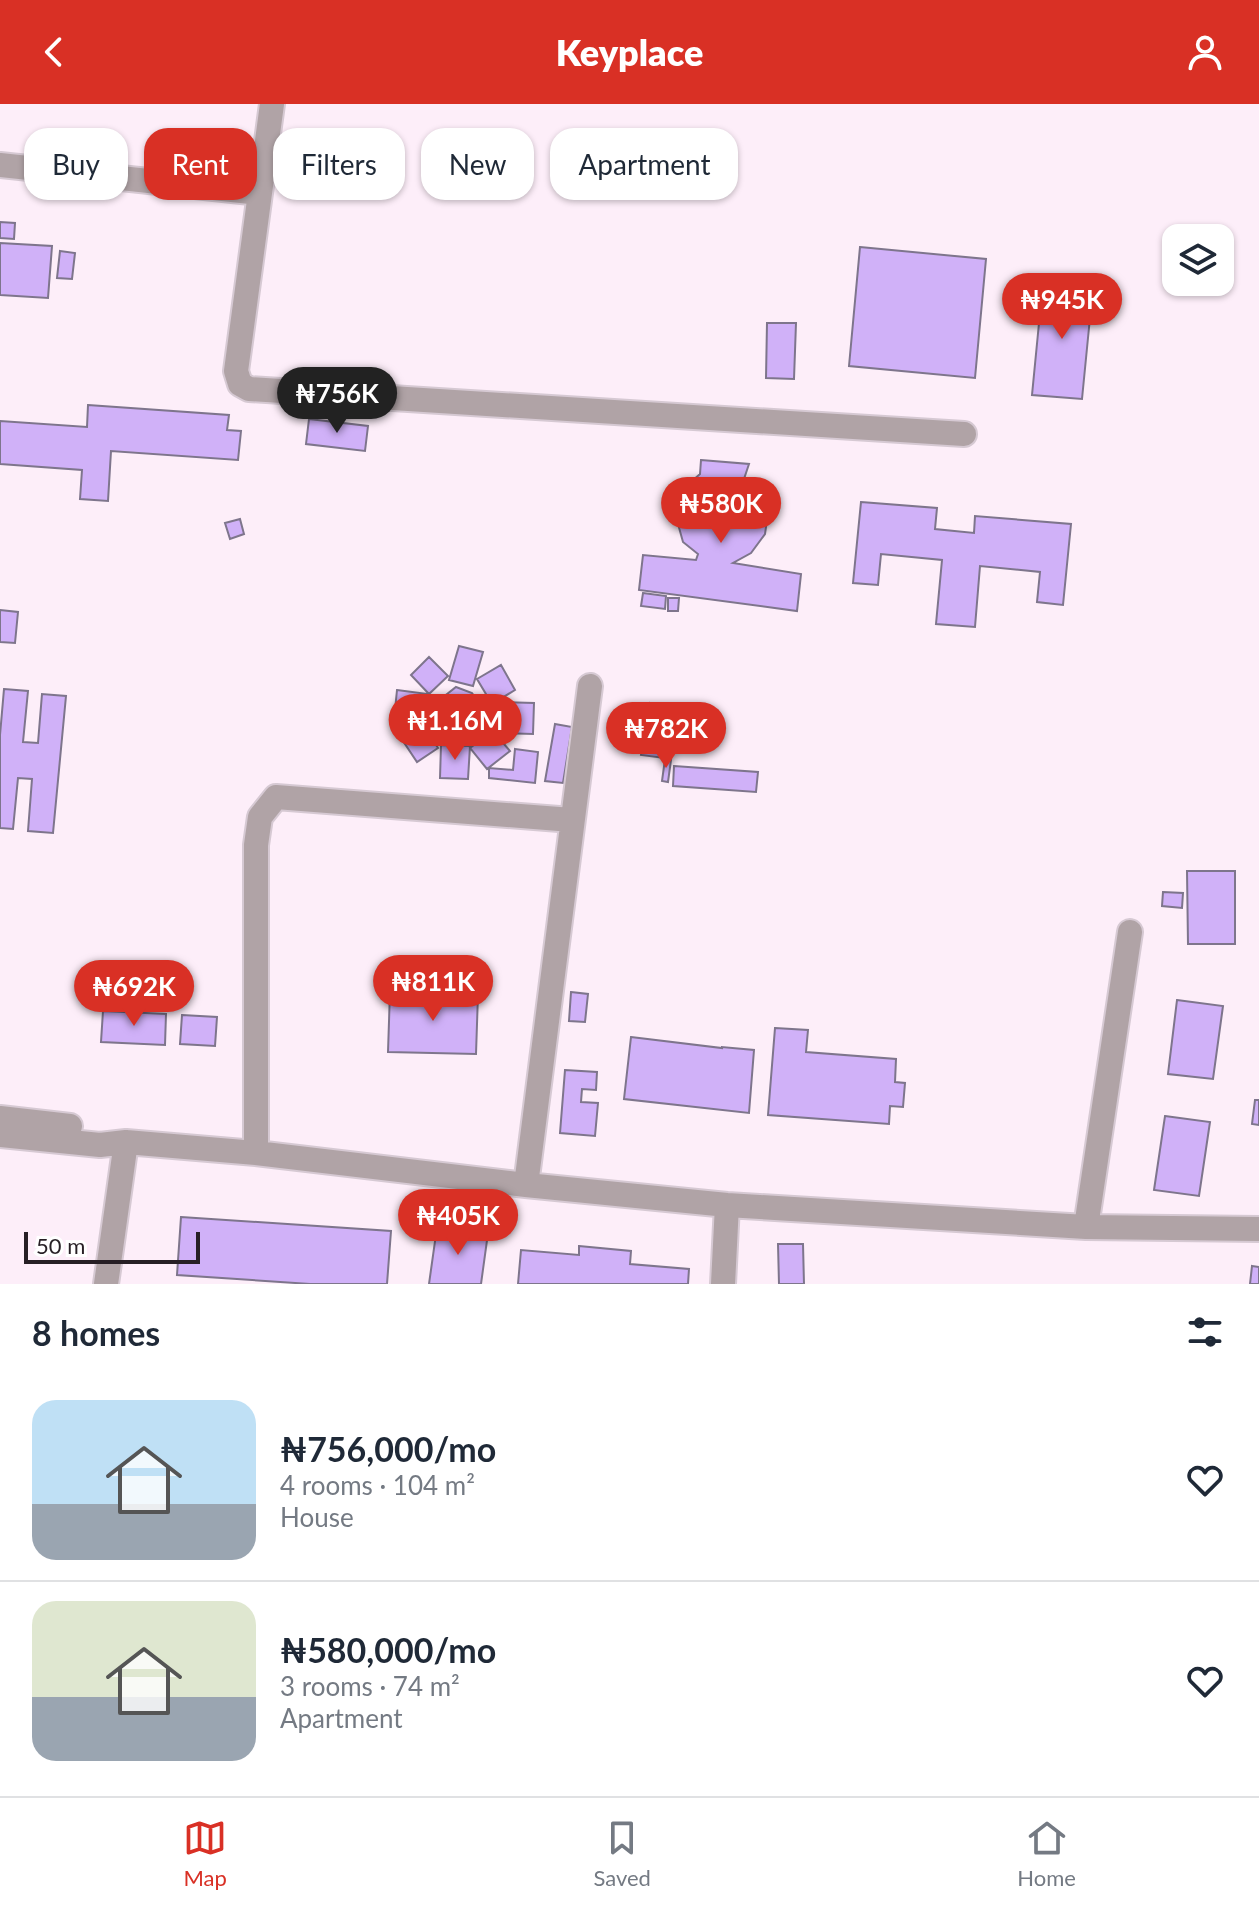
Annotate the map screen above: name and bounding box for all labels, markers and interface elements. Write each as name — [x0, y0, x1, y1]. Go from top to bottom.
icon: back — [32, 30, 76, 74]
text: Keyplace — [556, 30, 703, 74]
icon: person — [1183, 30, 1227, 74]
chip: Buy — [24, 128, 128, 200]
chip: Rent — [144, 128, 257, 200]
chip: Filters — [273, 128, 405, 200]
chip: New — [421, 128, 534, 200]
chip: Apartment — [550, 128, 738, 200]
map controls — [1162, 224, 1234, 296]
button: layers — [1162, 224, 1234, 296]
pin: ₦945K — [1006, 273, 1118, 341]
text: ₦945K — [1020, 283, 1104, 315]
pin: ₦756K — [281, 367, 393, 435]
text: ₦756K — [295, 377, 379, 409]
pin: ₦580K — [665, 477, 777, 545]
text: ₦580K — [679, 487, 763, 519]
pin: ₦1.16M — [390, 694, 520, 762]
pin: ₦782K — [610, 702, 722, 770]
text: ₦1.16M — [407, 704, 503, 736]
text: ₦782K — [624, 712, 708, 744]
pin: ₦811K — [377, 955, 489, 1023]
pin: ₦692K — [78, 960, 190, 1028]
text: ₦811K — [391, 965, 475, 997]
text: ₦692K — [92, 970, 176, 1002]
pin: ₦405K — [402, 1189, 514, 1257]
text: ₦405K — [416, 1199, 500, 1231]
scale bar — [24, 1228, 200, 1264]
text: 50 m — [36, 1232, 85, 1259]
icon: filters — [1183, 1310, 1227, 1354]
text: 8 homes — [32, 1312, 160, 1353]
text: ₦756,000/mo — [280, 1428, 496, 1469]
icon: home — [96, 1432, 192, 1528]
icon: heart — [1183, 1458, 1227, 1502]
text: 4 rooms · 104 m² — [280, 1469, 475, 1501]
text: House — [280, 1501, 354, 1533]
text: ₦580,000/mo — [280, 1629, 496, 1670]
icon: home — [96, 1633, 192, 1729]
icon: heart — [1183, 1659, 1227, 1703]
text: 3 rooms · 74 m² — [280, 1670, 460, 1702]
text: Apartment — [280, 1702, 403, 1734]
tab: Map — [183, 1816, 227, 1891]
tab: Saved — [593, 1816, 651, 1891]
tab: Home — [1017, 1816, 1076, 1891]

